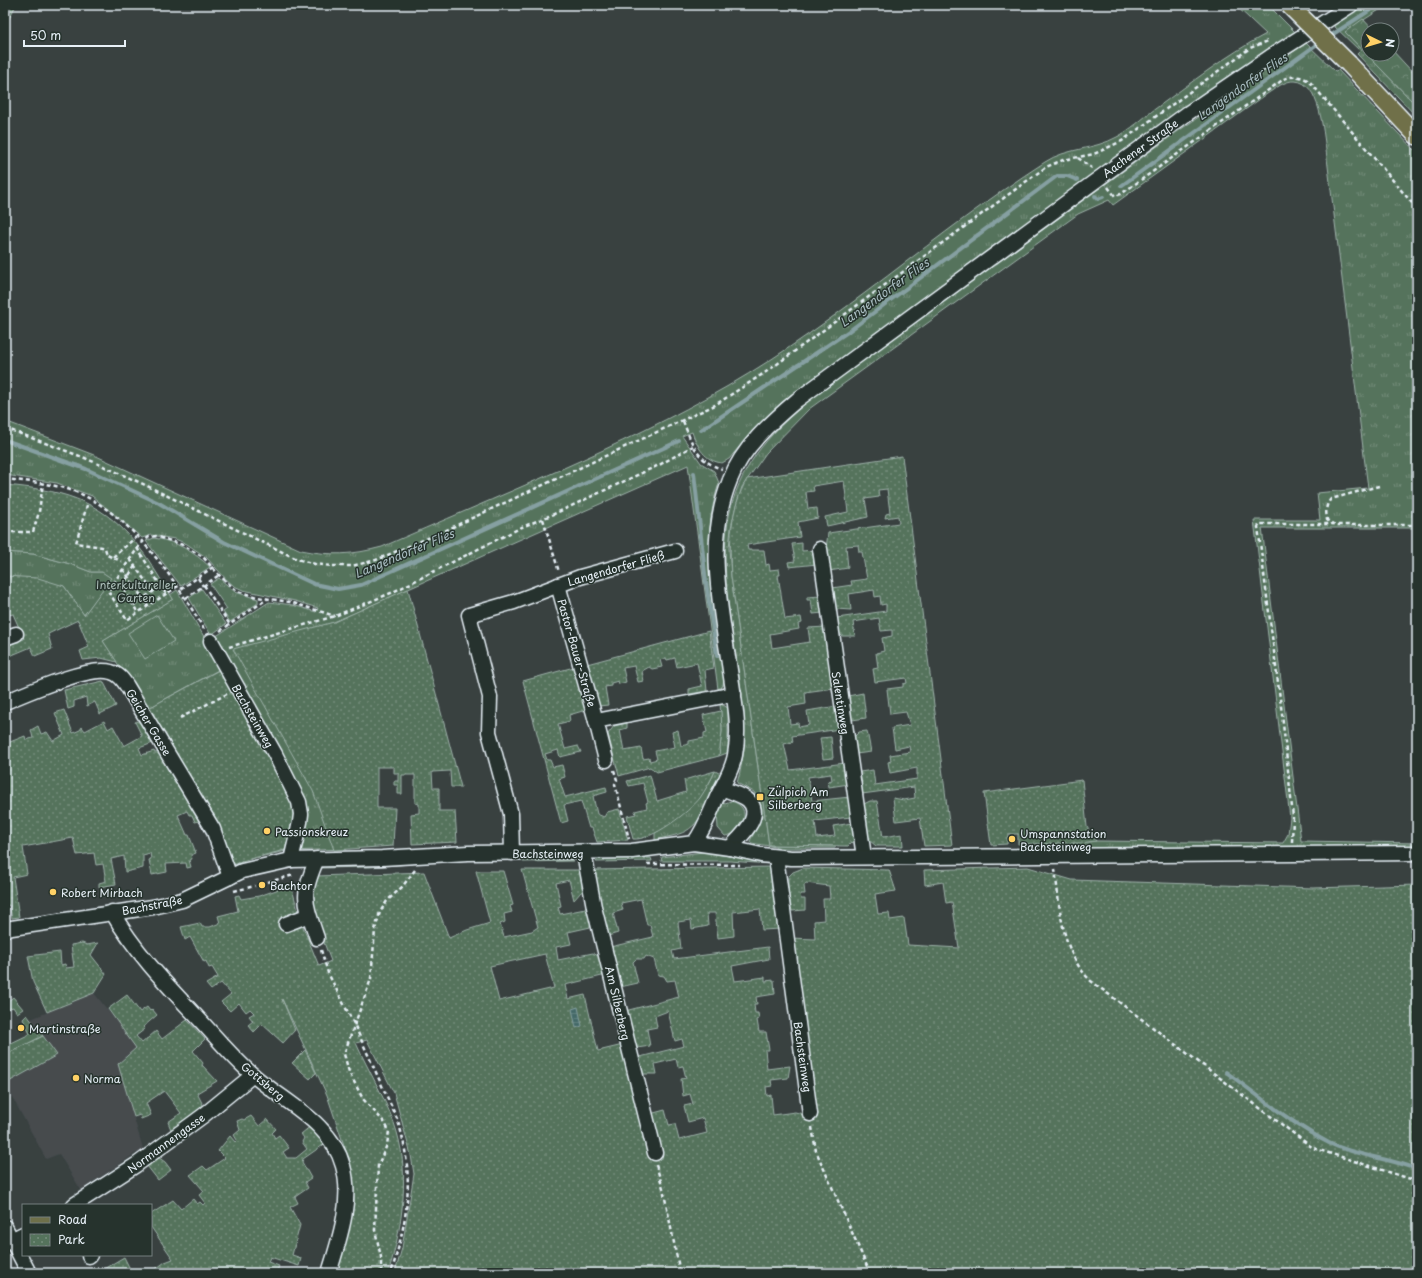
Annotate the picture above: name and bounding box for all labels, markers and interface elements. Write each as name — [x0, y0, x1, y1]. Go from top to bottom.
scale bar — [24, 22, 125, 48]
north arrow — [1360, 22, 1400, 62]
text: 50 m — [30, 26, 61, 44]
text: N — [1382, 38, 1399, 48]
water label: Langendorfer Flies — [1193, 47, 1292, 124]
street label: Aachener Straße — [1098, 114, 1182, 181]
water label: Langendorfer Flies — [836, 252, 934, 331]
water label: Langendorfer Flies — [351, 523, 458, 582]
street label: Langendorfer Fließ — [565, 546, 667, 590]
park label: Interkultureller Garten — [96, 576, 177, 606]
street label: Pastor-Bauer-Straße — [553, 597, 601, 709]
street label: Salentinweg — [828, 670, 854, 736]
street label: Bachsteinweg — [228, 681, 278, 751]
street label: Geicher Gasse — [122, 685, 176, 759]
place label: Zülpich Am Silberberg — [768, 783, 829, 813]
marker: Zülpich Am Silberberg — [755, 792, 765, 802]
place label: Passionskreuz — [275, 823, 348, 840]
place label: Umspannstation Bachsteinweg — [1020, 825, 1106, 855]
marker: Passionskreuz — [262, 826, 272, 836]
marker: Umspannstation Bachsteinweg — [1007, 834, 1017, 844]
street label: Bachsteinweg — [512, 845, 584, 862]
place label: Bachtor — [270, 877, 313, 894]
marker: Bachtor — [257, 880, 267, 890]
place label: Robert Mirbach — [61, 884, 143, 901]
marker: Robert Mirbach — [48, 887, 58, 897]
street label: Bachstraße — [120, 891, 184, 919]
street label: Am Silberberg — [601, 964, 635, 1042]
place label: Martinstraße — [29, 1020, 101, 1037]
street label: Bachsteinweg — [790, 1021, 816, 1093]
marker: Martinstraße — [16, 1023, 26, 1033]
street label: Gottsberg — [238, 1058, 288, 1104]
place label: Norma — [84, 1070, 121, 1087]
marker: Norma — [71, 1073, 81, 1083]
street label: Normannengasse — [124, 1109, 208, 1177]
legend — [22, 1204, 152, 1256]
text: Road — [58, 1210, 87, 1228]
text: Park — [58, 1230, 85, 1248]

